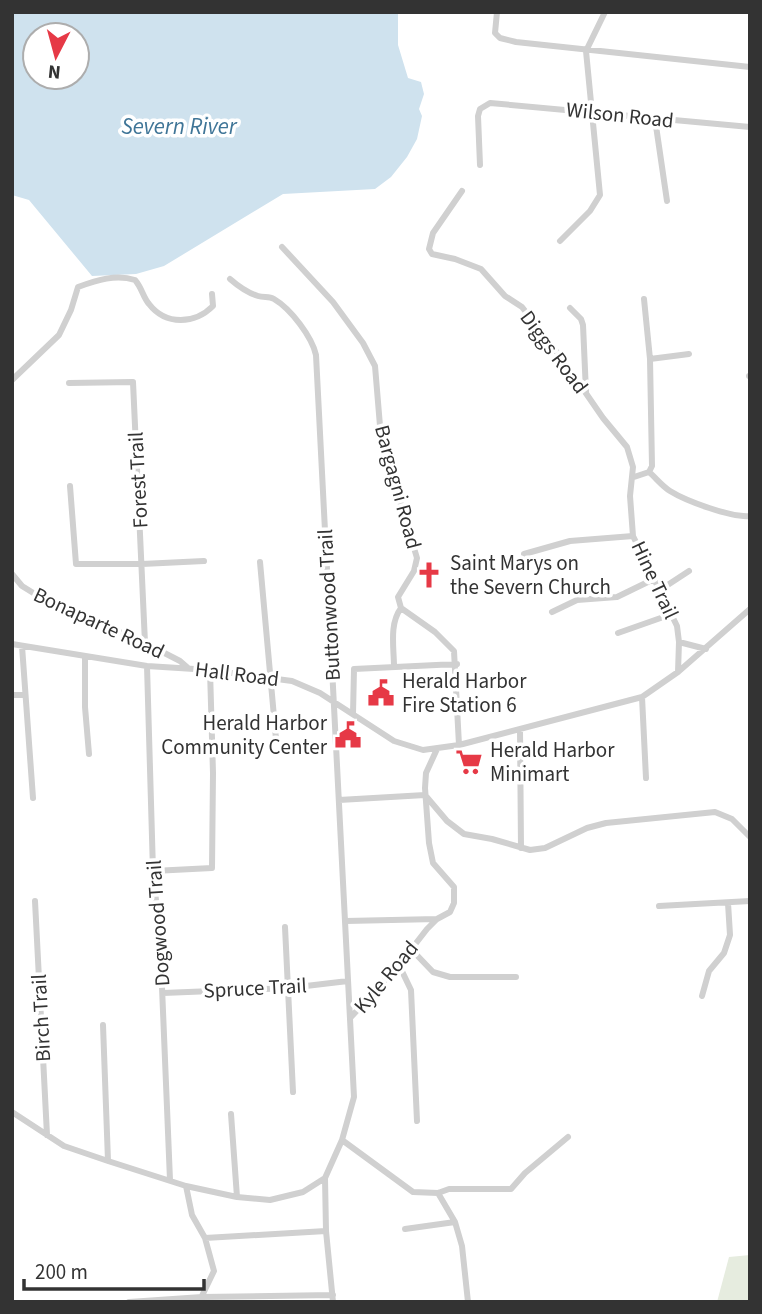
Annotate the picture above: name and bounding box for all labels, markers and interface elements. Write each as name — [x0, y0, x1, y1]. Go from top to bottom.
north arrow — [21, 21, 91, 91]
text: N — [47, 57, 62, 86]
street label: Wilson Road — [565, 94, 675, 136]
water label: Severn River — [121, 110, 238, 143]
street label: Diggs Road — [513, 304, 595, 400]
street label: Bargagni Road — [367, 422, 429, 552]
street label: Forest Trail — [120, 431, 156, 529]
street label: Buttonwood Trail — [310, 528, 348, 682]
street label: Hine Trail — [624, 536, 686, 624]
place label: Saint Marys on the Severn Church — [450, 548, 611, 602]
church icon: Saint Marys on the Severn Church — [414, 560, 444, 590]
street label: Bonaparte Road — [29, 579, 169, 667]
street label: Hall Road — [193, 654, 281, 694]
place label: Herald Harbor Fire Station 6 — [402, 666, 527, 720]
public building icon: Herald Harbor Fire Station 6 — [366, 678, 396, 708]
place label: Herald Harbor Community Center — [161, 708, 328, 762]
public building icon: Herald Harbor Community Center — [333, 720, 363, 750]
place label: Herald Harbor Minimart — [490, 735, 615, 789]
supermarket icon: Herald Harbor Minimart — [454, 747, 484, 777]
street label: Dogwood Trail — [139, 859, 177, 987]
street label: Kyle Road — [347, 934, 425, 1020]
street label: Spruce Trail — [203, 970, 307, 1006]
street label: Birch Trail — [24, 973, 58, 1063]
scale bar — [24, 1248, 205, 1292]
text: 200 m — [35, 1257, 88, 1287]

